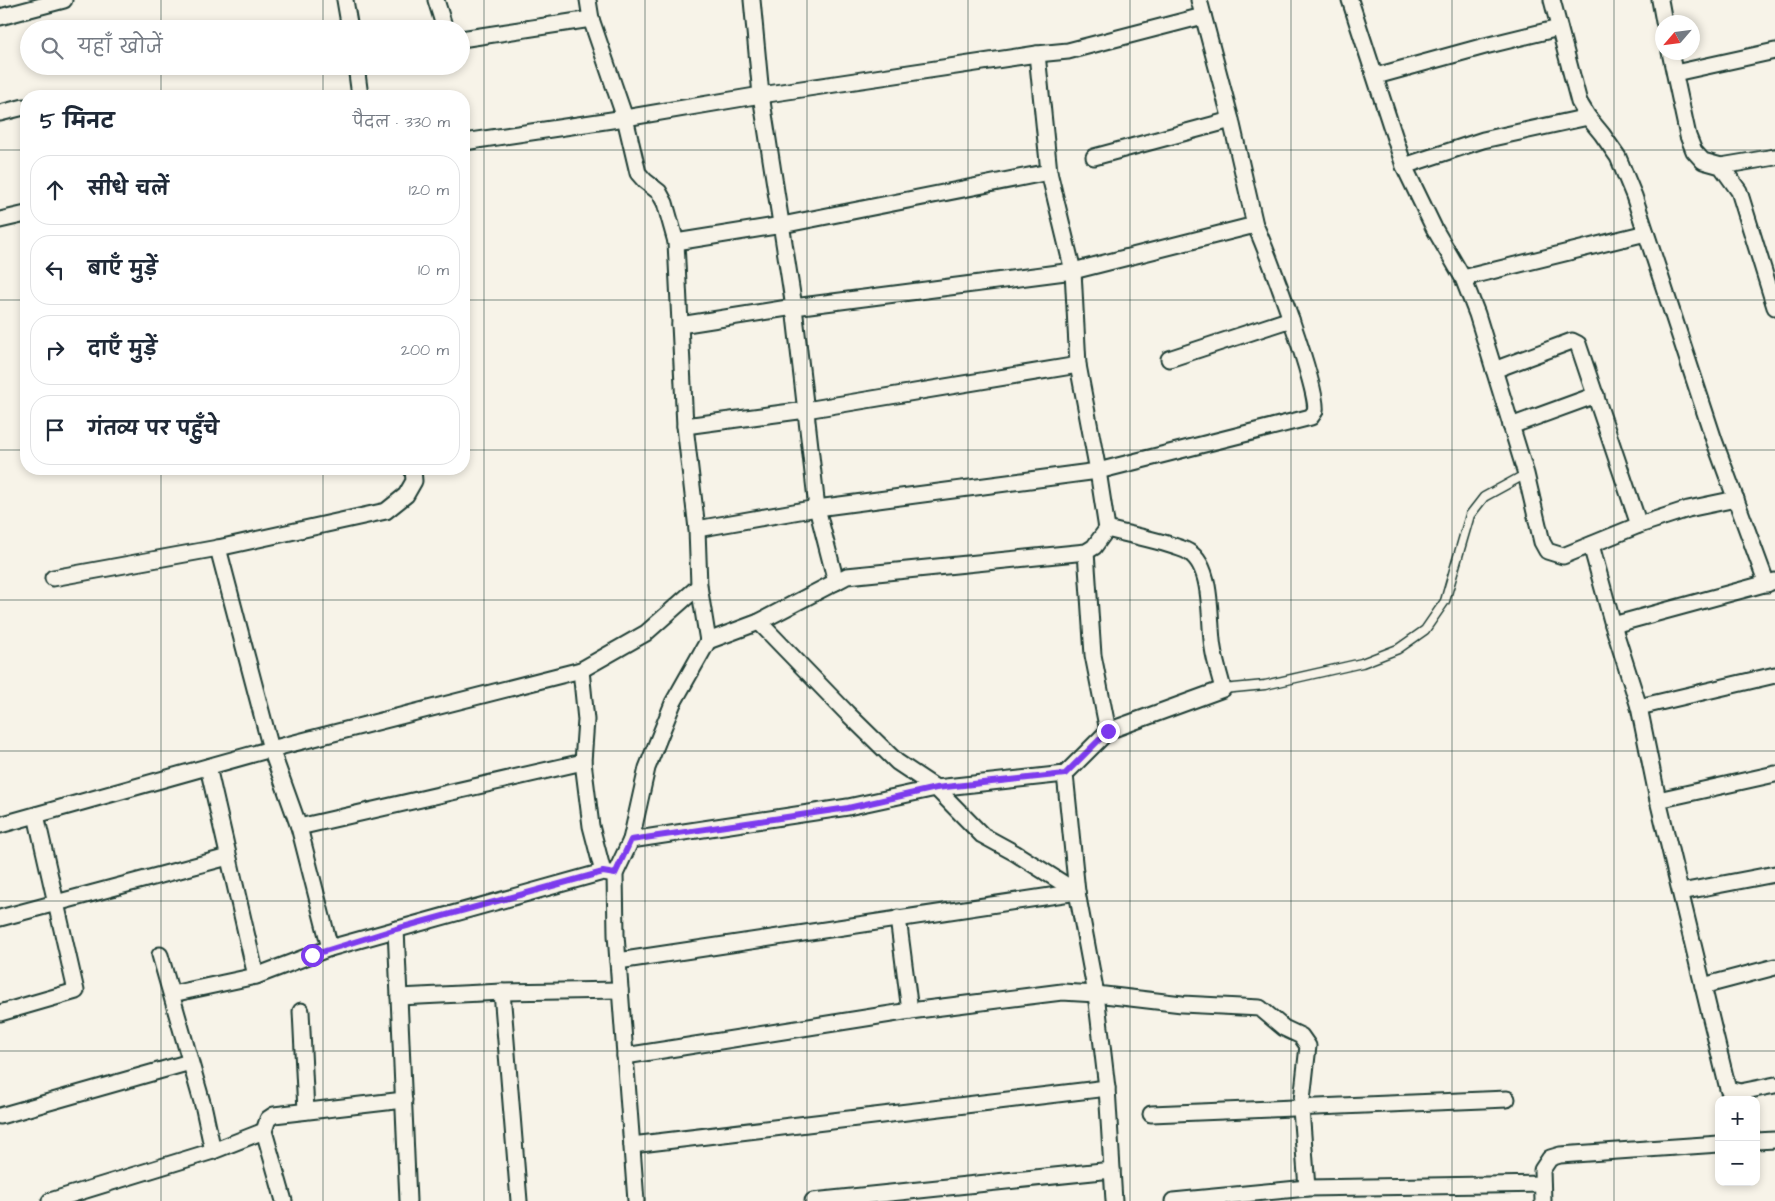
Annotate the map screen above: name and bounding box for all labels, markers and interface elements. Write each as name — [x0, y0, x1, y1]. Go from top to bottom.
north arrow — [1655, 15, 1700, 60]
search box — [20, 20, 470, 75]
icon: search — [38, 34, 66, 62]
text: यहाँ खोजें — [78, 34, 162, 61]
text: 5 मिनट — [40, 107, 114, 136]
text: पैदल · 330 m — [353, 111, 450, 133]
icon: ahead — [41, 176, 69, 204]
text: सीधे चलें — [88, 176, 169, 203]
text: 120 m — [409, 179, 449, 201]
icon: left — [41, 256, 69, 284]
text: बाएँ मुड़ें — [88, 256, 157, 283]
text: 10 m — [418, 259, 449, 281]
icon: right — [41, 336, 69, 364]
text: दाएँ मुड़ें — [88, 336, 157, 363]
text: 200 m — [401, 339, 449, 361]
icon: arrive — [41, 416, 69, 444]
text: गंतव्य पर पहुँचे — [88, 416, 219, 443]
route end — [1097, 720, 1120, 743]
route start — [301, 944, 324, 967]
map controls — [1715, 1096, 1760, 1186]
button: + — [1715, 1096, 1760, 1141]
button: − — [1715, 1141, 1760, 1186]

